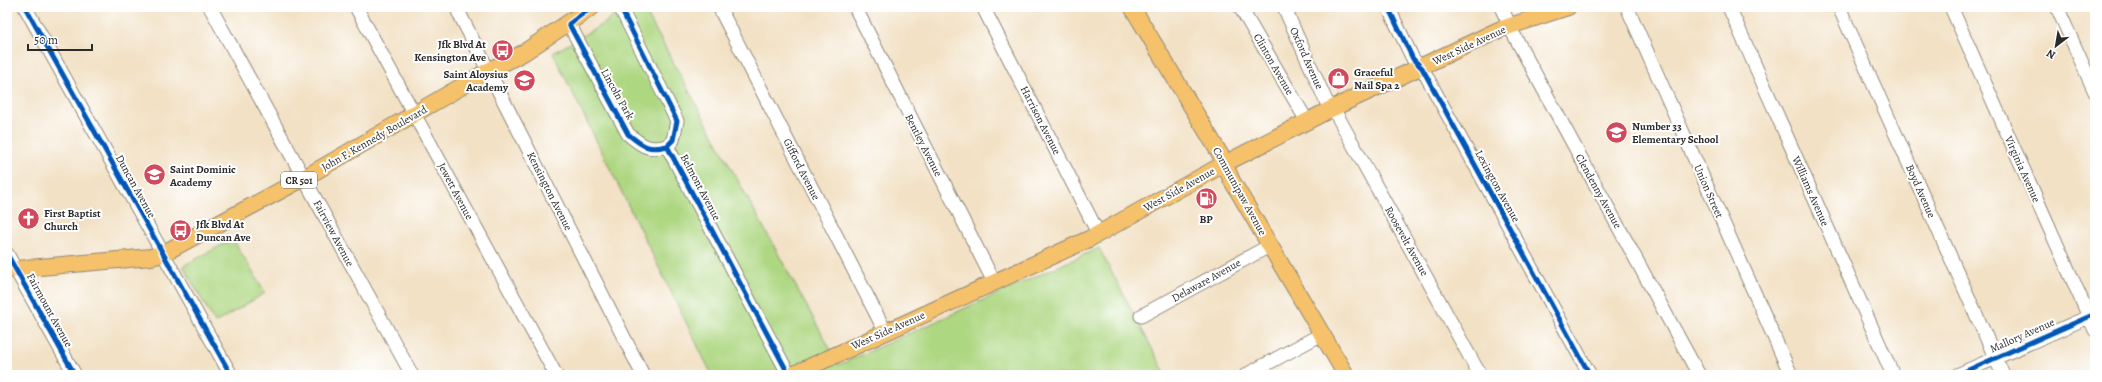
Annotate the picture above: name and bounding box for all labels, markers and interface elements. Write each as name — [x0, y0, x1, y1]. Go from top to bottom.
street label: West Side Avenue — [1429, 22, 1508, 69]
street label: Oxford Avenue — [1286, 25, 1327, 92]
scale bar — [28, 26, 92, 52]
north arrow — [2036, 26, 2076, 66]
street label: Clinton Avenue — [1250, 31, 1297, 98]
text: 50 m — [34, 32, 58, 48]
place label: Jfk Blvd At Kensington Ave — [414, 37, 486, 65]
bus stop icon: Jfk Blvd At Kensington Ave — [489, 37, 515, 63]
text: N — [2044, 46, 2058, 63]
shop icon: Graceful Nail Spa 2 — [1325, 65, 1351, 91]
place label: Graceful Nail Spa 2 — [1354, 65, 1400, 93]
street label: Lincoln Park — [597, 66, 638, 123]
place label: Saint Aloysius Academy — [443, 67, 509, 95]
school or university icon: Saint Aloysius Academy — [511, 67, 537, 93]
street label: Harrison Avenue — [1017, 83, 1064, 157]
street label: John F. Kennedy Boulevard — [319, 102, 430, 175]
street label: Bentley Avenue — [901, 111, 946, 179]
school or university icon: Number 33 Elementary School — [1603, 119, 1629, 145]
place label: Number 33 Elementary School — [1632, 119, 1718, 147]
street label: Virginia Avenue — [2001, 133, 2044, 205]
street label: Gifford Avenue — [780, 136, 824, 203]
street label: Communipaw Avenue — [1209, 144, 1270, 238]
street label: Lexington Avenue — [1472, 148, 1524, 225]
street label: Kensington Avenue — [523, 149, 576, 233]
street label: Belmont Avenue — [677, 151, 724, 223]
street label: Clendenny Avenue — [1572, 151, 1625, 231]
street label: Duncan Avenue — [112, 152, 159, 221]
street label: Williams Avenue — [1788, 153, 1833, 229]
street label: Jewett Avenue — [434, 160, 477, 223]
school or university icon: Saint Dominic Academy — [142, 162, 168, 188]
place label: Saint Dominic Academy — [169, 162, 236, 190]
street label: Union Street — [1690, 162, 1727, 221]
street label: Boyd Avenue — [1902, 162, 1939, 221]
street label: West Side Avenue — [1140, 164, 1218, 216]
road number: CR 501 — [281, 172, 317, 188]
fuel station icon: BP — [1193, 186, 1219, 212]
street label: Fairview Avenue — [310, 197, 357, 269]
street label: Roosevelt Avenue — [1381, 204, 1432, 279]
church icon: First Baptist Church — [16, 206, 42, 232]
place label: First Baptist Church — [44, 206, 101, 234]
place label: BP — [1199, 212, 1213, 227]
bus stop icon: Jfk Blvd At Duncan Ave — [167, 217, 193, 243]
place label: Jfk Blvd At Duncan Ave — [196, 217, 251, 245]
street label: Delaware Avenue — [1169, 255, 1244, 306]
street label: Fairmount Avenue — [23, 270, 76, 350]
street label: West Side Avenue — [848, 307, 927, 354]
street label: Mallory Avenue — [1987, 314, 2057, 356]

